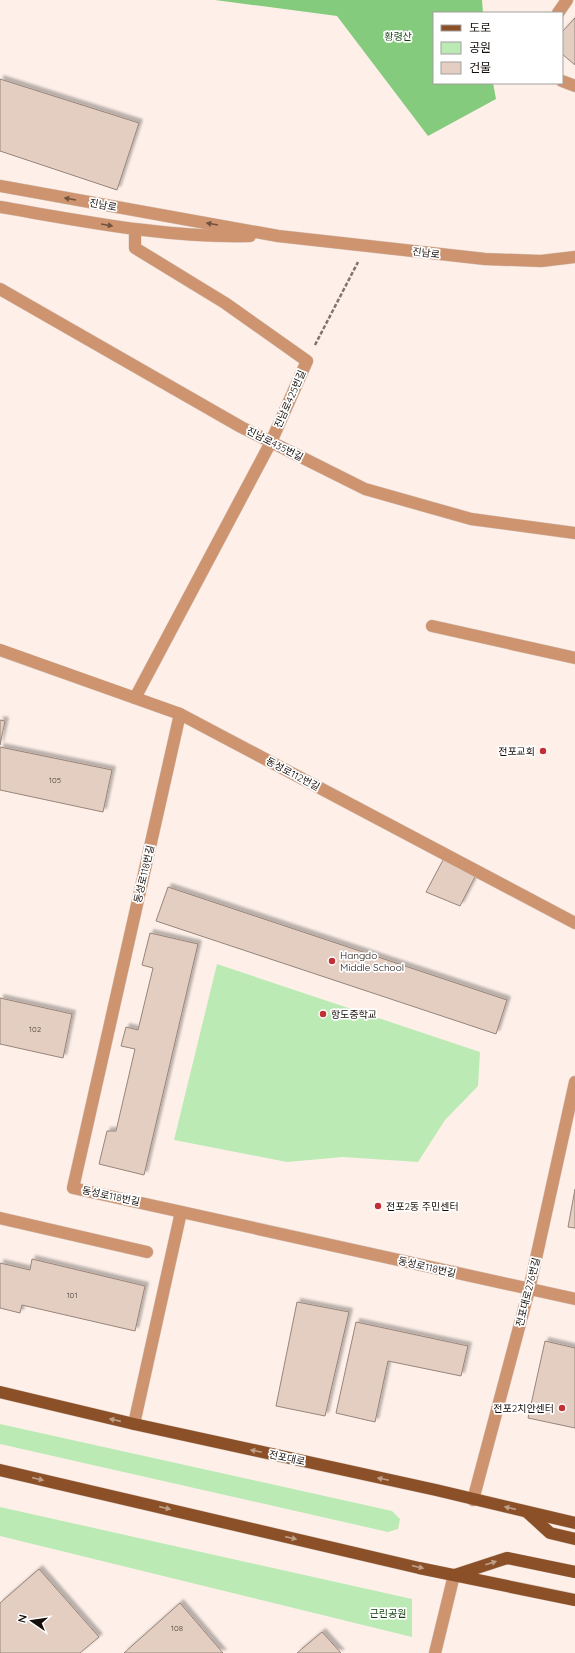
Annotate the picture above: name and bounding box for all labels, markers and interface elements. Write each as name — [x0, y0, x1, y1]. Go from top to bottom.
legend — [433, 12, 563, 84]
text: 도로 — [469, 20, 491, 35]
park label: 황령산 — [384, 30, 412, 43]
text: 공원 — [469, 40, 491, 55]
text: 건물 — [469, 60, 491, 75]
one-way arrow — [64, 195, 76, 201]
street label: 진남로 — [88, 196, 118, 214]
one-way arrow — [206, 221, 218, 227]
one-way arrow — [101, 222, 114, 228]
street label: 진남로 — [412, 245, 440, 261]
street label: 진남로425번길 — [271, 368, 309, 430]
street label: 진남로435번길 — [244, 424, 306, 464]
place label: 전포교회 — [498, 745, 535, 758]
marker: 전포교회 — [538, 746, 548, 756]
street label: 동성로112번길 — [264, 754, 322, 794]
house number: 105 — [49, 775, 61, 785]
street label: 동성로118번길 — [131, 844, 157, 904]
place label: Hangdo Middle School — [340, 949, 404, 974]
marker: Hangdo Middle School — [327, 956, 337, 966]
place label: 항도중학교 — [331, 1008, 377, 1021]
marker: 항도중학교 — [318, 1009, 328, 1019]
house number: 102 — [29, 1024, 42, 1034]
street label: 동성로118번길 — [81, 1184, 141, 1208]
place label: 전포2동 주민센터 — [386, 1200, 459, 1213]
marker: 전포2동 주민센터 — [373, 1201, 383, 1211]
street label: 동성로118번길 — [397, 1254, 457, 1280]
street label: 전포대로276번길 — [513, 1256, 543, 1328]
house number: 101 — [67, 1290, 77, 1300]
place label: 전포2치안센터 — [493, 1402, 554, 1415]
marker: 전포2치안센터 — [557, 1403, 567, 1413]
one-way arrow — [109, 1417, 121, 1423]
one-way arrow — [250, 1447, 262, 1453]
street label: 전포대로 — [268, 1448, 306, 1468]
one-way arrow — [377, 1475, 389, 1481]
one-way arrow — [32, 1476, 44, 1482]
one-way arrow — [503, 1505, 515, 1511]
one-way arrow — [158, 1506, 171, 1512]
one-way arrow — [285, 1535, 297, 1541]
one-way arrow — [486, 1560, 498, 1566]
one-way arrow — [412, 1565, 424, 1571]
north arrow — [12, 1601, 52, 1641]
park label: 근린공원 — [370, 1607, 406, 1620]
text: N — [15, 1613, 30, 1624]
house number: 108 — [171, 1623, 183, 1633]

